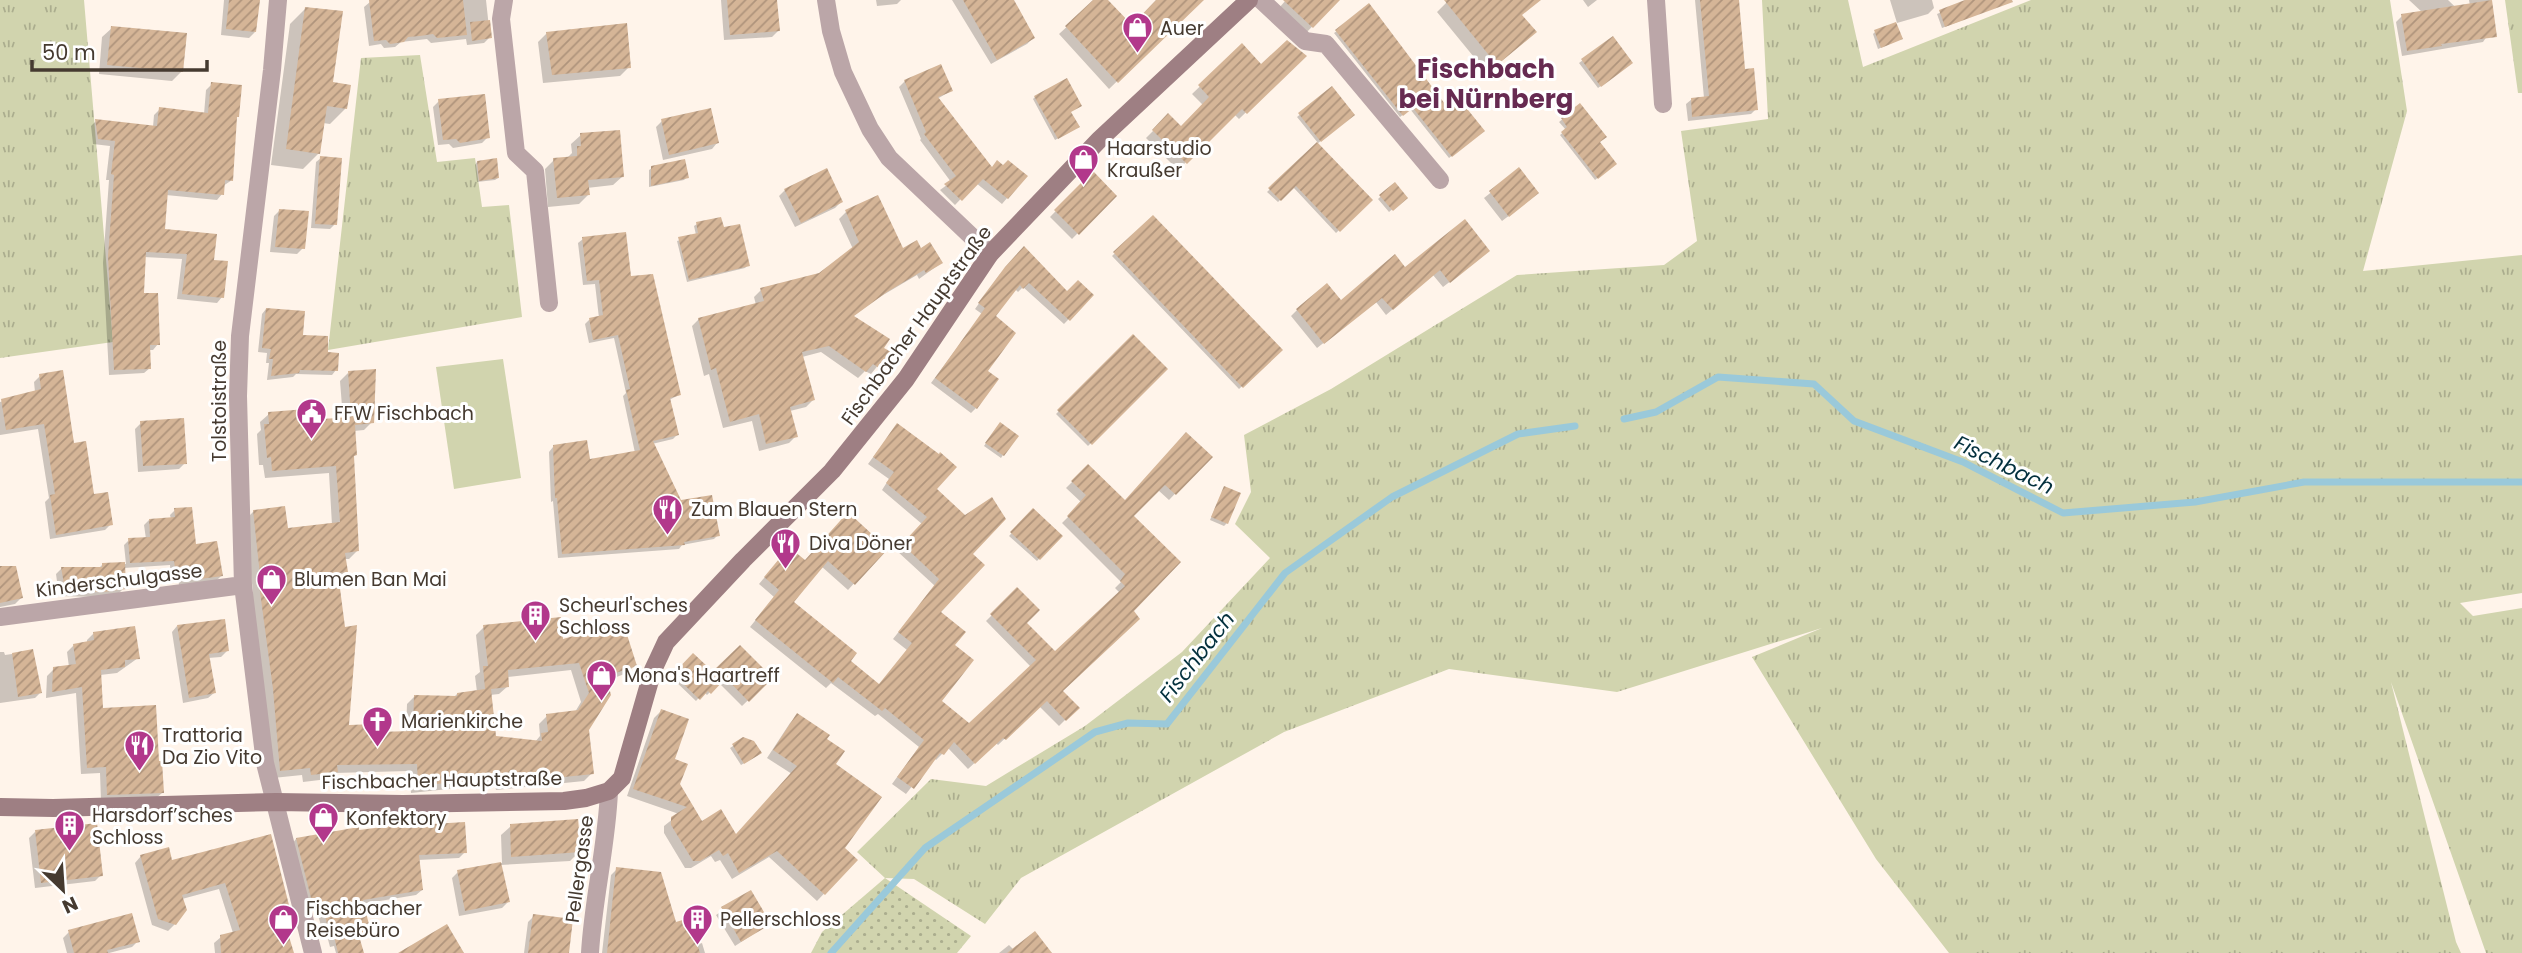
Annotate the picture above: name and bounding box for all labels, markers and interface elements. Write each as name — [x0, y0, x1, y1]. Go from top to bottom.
shop icon: Auer — [1120, 11, 1154, 55]
place label: Auer — [1160, 15, 1204, 42]
scale bar — [32, 28, 206, 72]
text: 50 m — [42, 38, 96, 67]
district label: Fischbach bei Nürnberg — [1398, 51, 1574, 117]
place label: Haarstudio Kraußer — [1107, 135, 1212, 184]
shop icon: Haarstudio Kraußer — [1067, 142, 1101, 186]
street label: Fischbacher Hauptstraße — [835, 220, 998, 431]
street label: Tolstoistraße — [206, 340, 233, 462]
public building icon: FFW Fischbach — [294, 396, 328, 440]
place label: FFW Fischbach — [334, 400, 474, 427]
water label: Fischbach — [1950, 428, 2059, 501]
restaurant icon: Zum Blauen Stern — [651, 492, 685, 536]
place label: Zum Blauen Stern — [691, 496, 858, 523]
restaurant icon: Diva Döner — [769, 526, 803, 570]
place label: Diva Döner — [809, 530, 912, 557]
street label: Kinderschulgasse — [34, 557, 204, 604]
shop icon: Blumen Ban Mai — [254, 562, 288, 606]
place label: Blumen Ban Mai — [294, 566, 447, 593]
place label: Scheurl'sches Schloss — [559, 592, 688, 641]
building icon: Scheurl'sches Schloss — [519, 599, 553, 643]
water label: Fischbach — [1152, 605, 1241, 708]
shop icon: Mona's Haartreff — [584, 658, 618, 702]
place label: Mona's Haartreff — [624, 662, 780, 689]
church icon: Marienkirche — [361, 704, 395, 748]
place label: Marienkirche — [401, 708, 523, 735]
place label: Trattoria Da Zio Vito — [162, 722, 262, 771]
restaurant icon: Trattoria Da Zio Vito — [122, 729, 156, 773]
street label: Fischbacher Hauptstraße — [321, 765, 563, 796]
shop icon: Konfektory — [306, 801, 340, 845]
place label: Harsdorf’sches Schloss — [92, 802, 233, 851]
place label: Konfektory — [346, 805, 447, 832]
building icon: Harsdorf’sches Schloss — [52, 809, 86, 853]
street label: Pellergasse — [559, 814, 600, 925]
north arrow — [28, 855, 98, 925]
text: N — [58, 890, 82, 920]
place label: Fischbacher Reisebüro — [306, 895, 422, 944]
shop icon: Fischbacher Reisebüro — [266, 902, 300, 946]
building icon: Pellerschloss — [680, 902, 714, 946]
place label: Pellerschloss — [720, 906, 841, 933]

